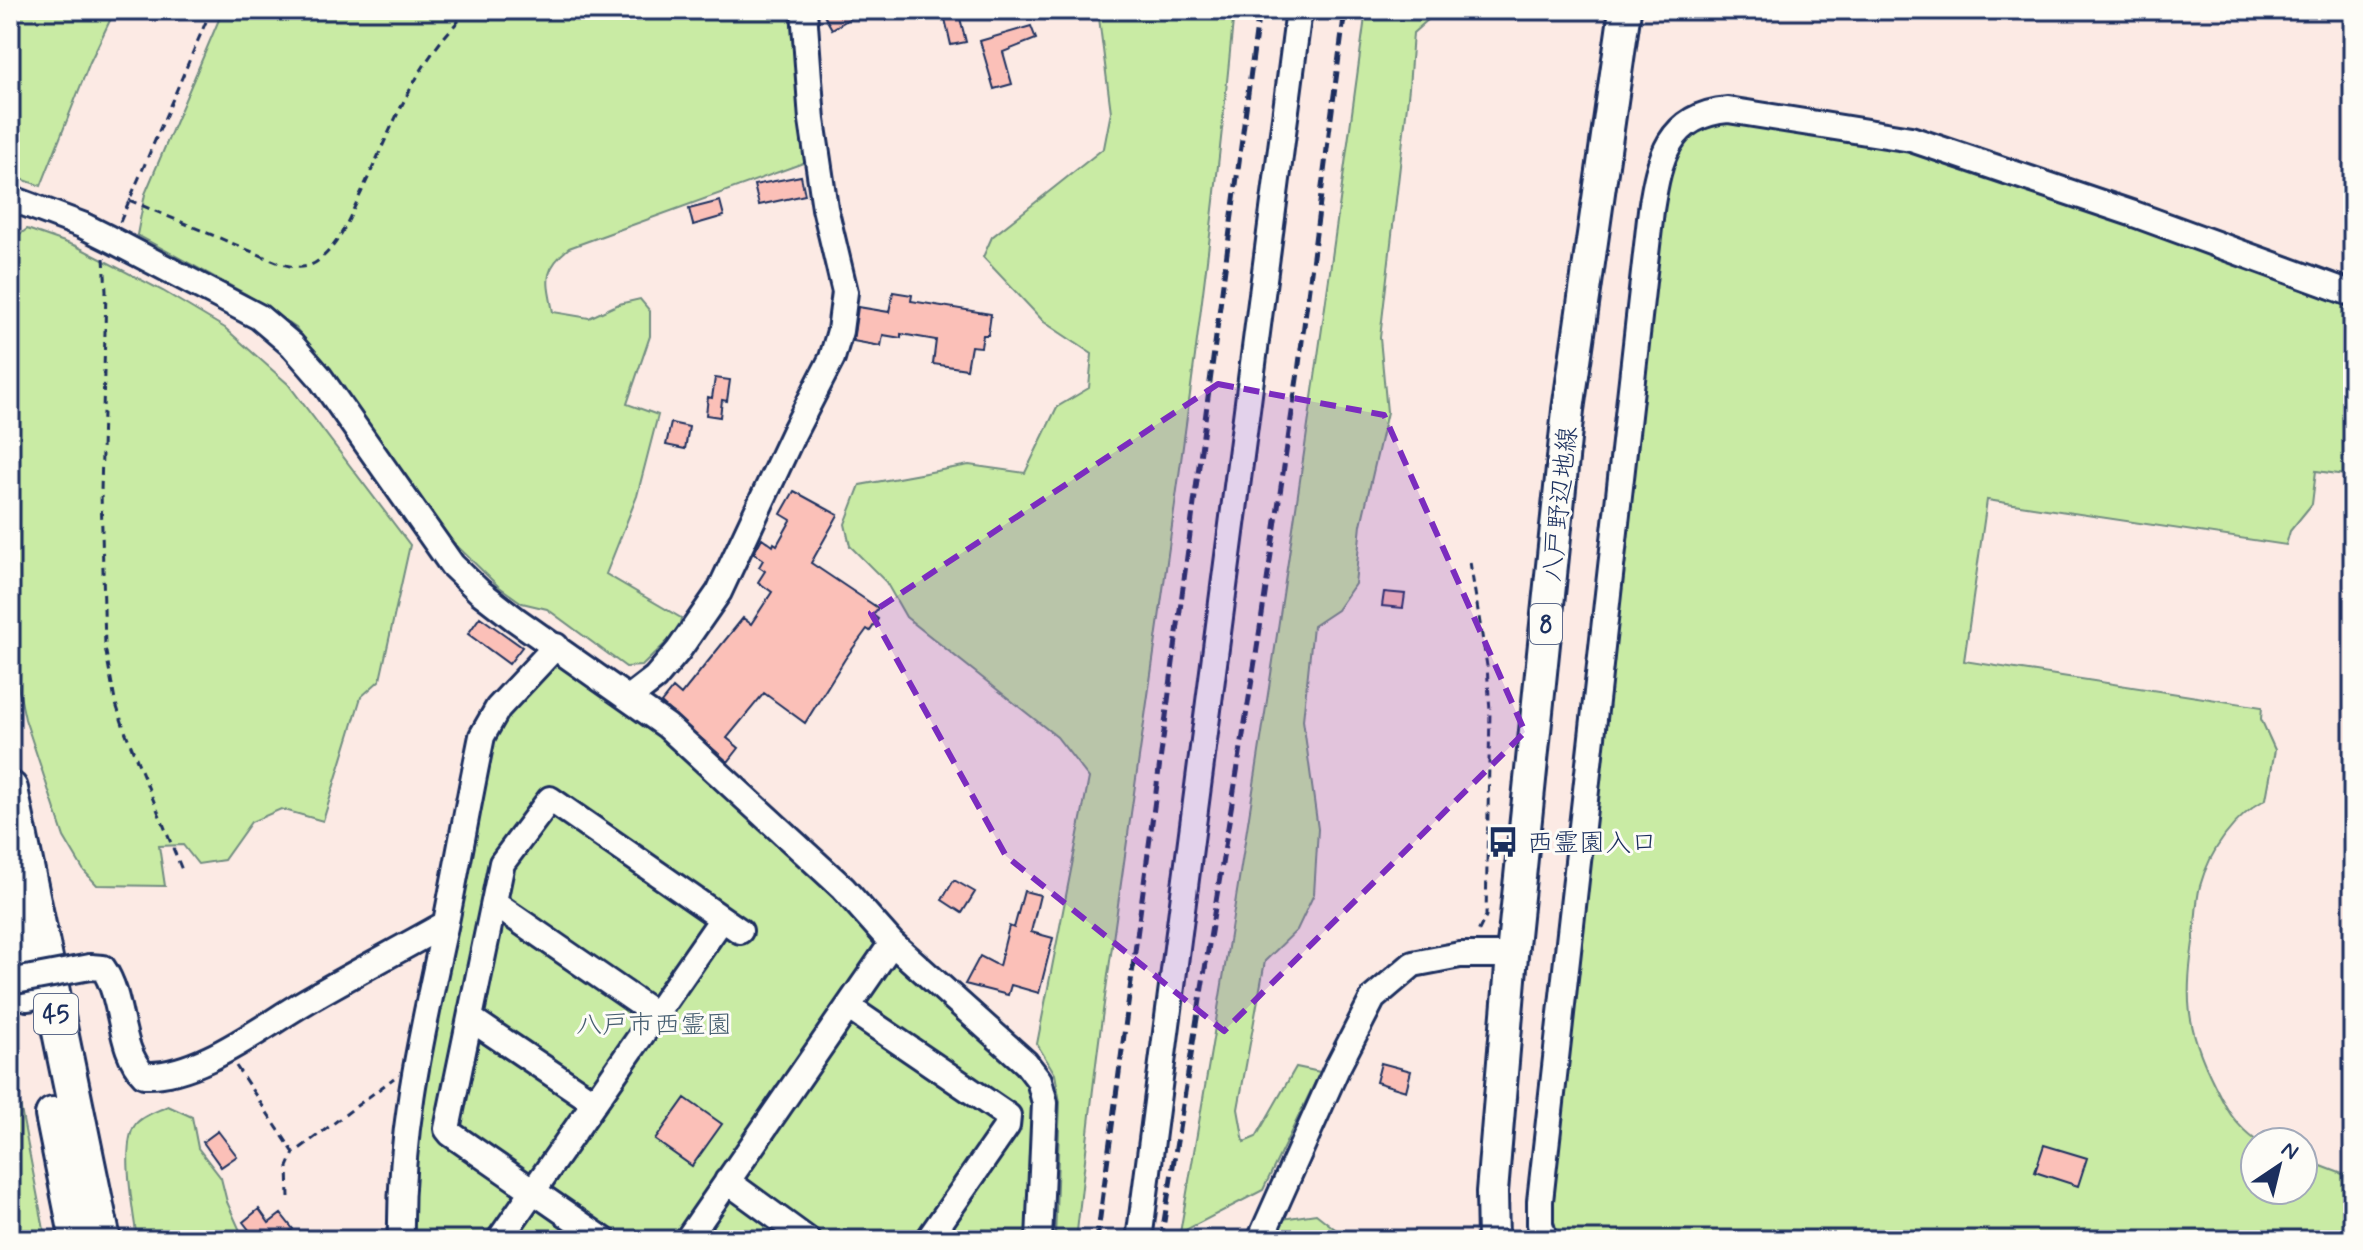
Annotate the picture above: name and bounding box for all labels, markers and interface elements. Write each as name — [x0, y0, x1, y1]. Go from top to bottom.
street label: 八戸野辺地線 — [1536, 425, 1586, 584]
road number: 8 — [1530, 604, 1562, 644]
bus stop icon: 西霊園入口 — [1486, 825, 1520, 859]
place label: 西霊園入口 — [1527, 827, 1657, 861]
road number: 45 — [34, 994, 78, 1034]
park label: 八戸市西霊園 — [576, 1009, 732, 1043]
north arrow — [2239, 1126, 2319, 1206]
text: N — [2275, 1136, 2303, 1167]

